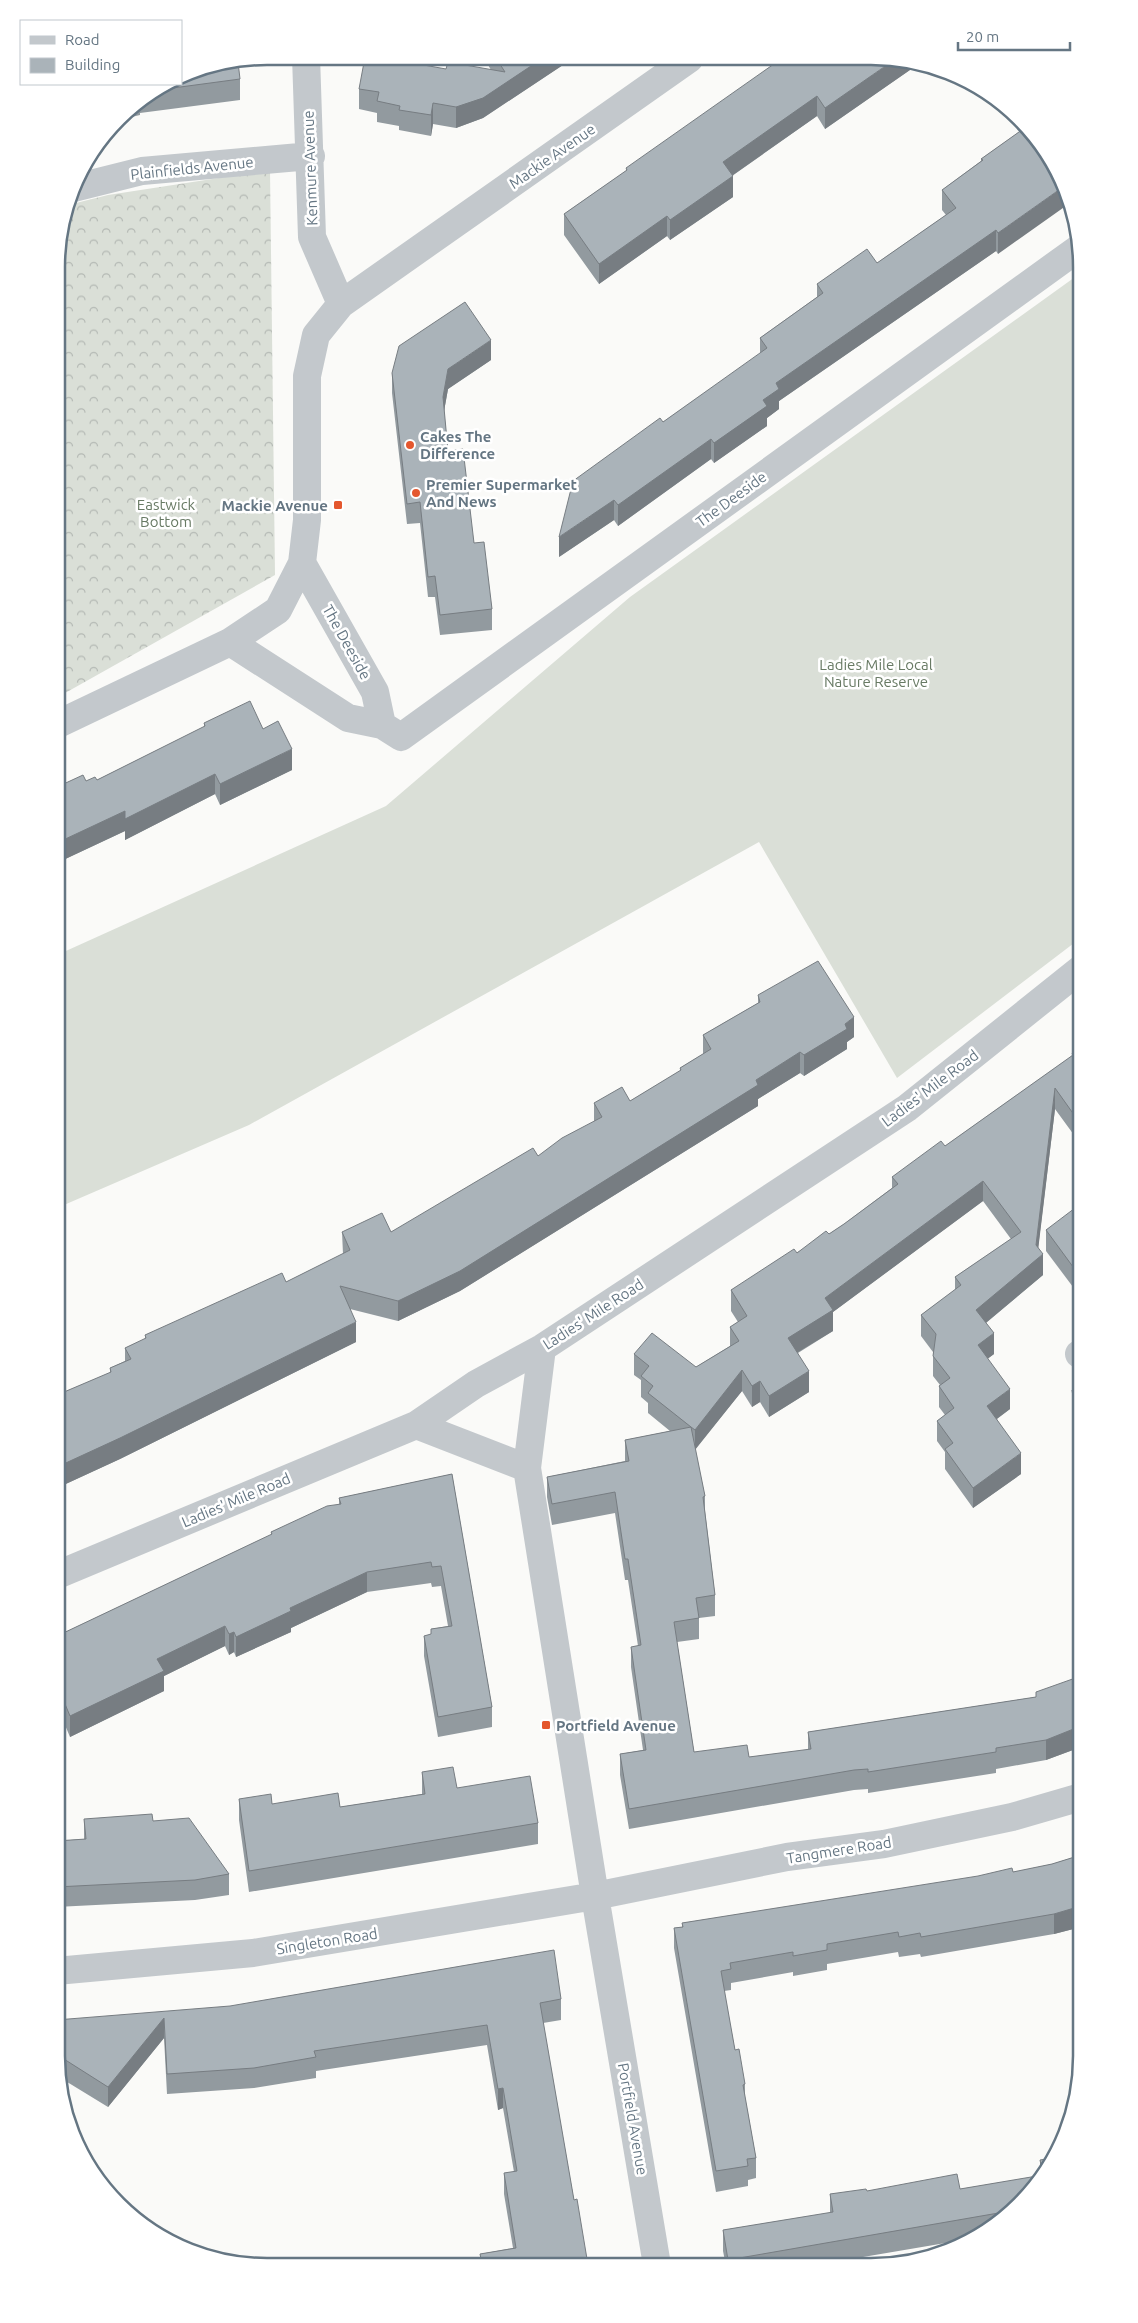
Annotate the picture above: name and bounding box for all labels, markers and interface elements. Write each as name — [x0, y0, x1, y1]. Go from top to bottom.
legend — [20, 20, 182, 85]
scale bar — [958, 20, 1070, 52]
text: 20 m — [966, 28, 999, 45]
text: Road — [65, 31, 100, 48]
text: Building — [65, 56, 120, 73]
street label: Kenmure Avenue — [299, 110, 321, 226]
street label: Mackie Avenue — [506, 120, 598, 192]
street label: Plainfields Avenue — [130, 153, 254, 183]
place label: Cakes The Difference — [420, 428, 495, 462]
marker: Cakes The Difference — [404, 439, 416, 451]
street label: The Deeside — [692, 468, 770, 530]
place label: Premier Supermarket And News — [426, 476, 578, 510]
marker: Premier Supermarket And News — [410, 487, 422, 499]
park label: Eastwick Bottom — [137, 496, 196, 530]
place label: Mackie Avenue — [222, 497, 328, 514]
marker: Mackie Avenue — [332, 499, 344, 511]
street label: The Deeside — [319, 602, 375, 682]
park label: Ladies Mile Local Nature Reserve — [819, 656, 933, 690]
street label: Ladies' Mile Road — [878, 1046, 982, 1130]
street label: Ladies' Mile Road — [540, 1275, 646, 1353]
street label: Ladies' Mile Road — [179, 1469, 293, 1531]
place label: Portfield Avenue — [556, 1717, 676, 1734]
marker: Portfield Avenue — [540, 1719, 552, 1731]
street label: Tangmere Road — [785, 1833, 893, 1867]
street label: Singleton Road — [275, 1925, 379, 1957]
street label: Portfield Avenue — [615, 2062, 651, 2176]

